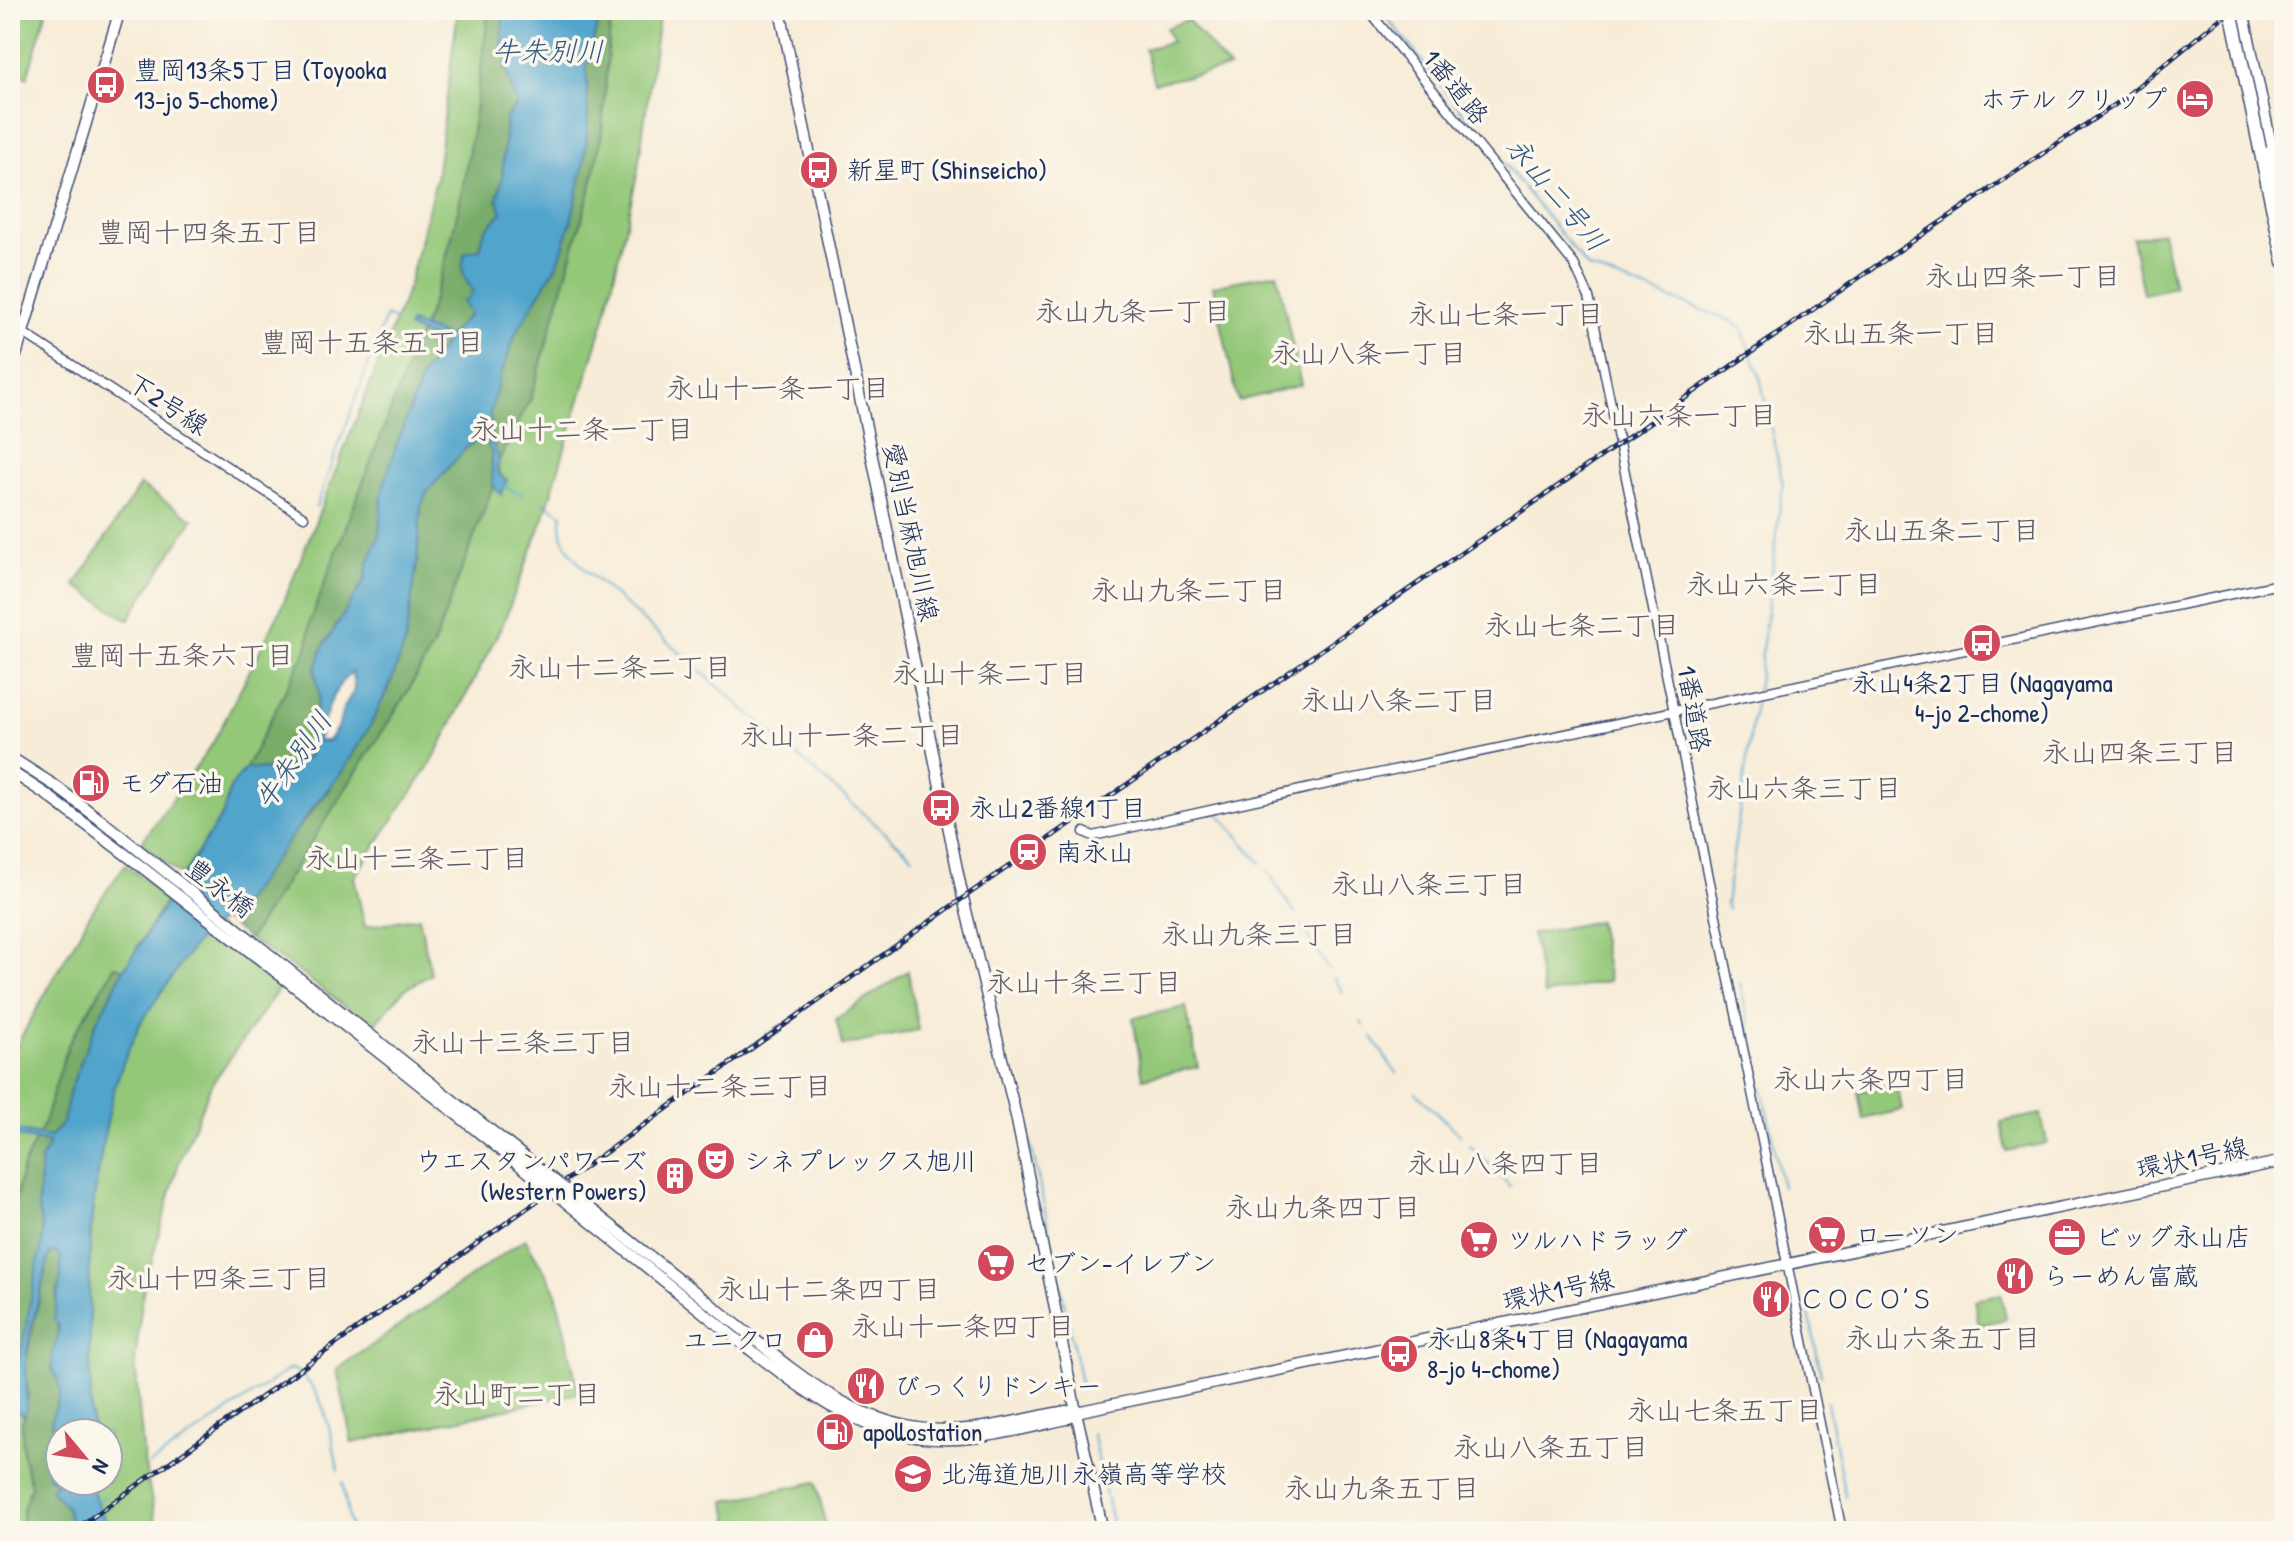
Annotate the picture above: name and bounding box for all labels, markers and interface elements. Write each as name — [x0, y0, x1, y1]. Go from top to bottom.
water label: 牛朱別川 — [492, 32, 604, 70]
street label: 1番道路 — [1415, 42, 1498, 132]
place label: 豊岡13条5丁目 (Toyooka 13-jo 5-chome) — [134, 52, 386, 117]
bus stop icon: 豊岡13条5丁目 (Toyooka 13-jo 5-chome) — [85, 64, 127, 106]
hotel icon: ホテル クリップ — [2174, 78, 2216, 120]
place label: ホテル クリップ — [1980, 81, 2167, 116]
water label: 永山二号川 — [1497, 128, 1617, 260]
bus stop icon: 新星町 (Shinseicho) — [798, 149, 840, 191]
place label: 新星町 (Shinseicho) — [847, 152, 1047, 187]
district label: 豊岡十四条五丁目 — [97, 213, 321, 251]
district label: 永山四条一丁目 — [1925, 257, 2121, 295]
district label: 永山九条一丁目 — [1035, 292, 1231, 330]
district label: 永山七条一丁目 — [1408, 295, 1604, 333]
district label: 永山五条一丁目 — [1803, 314, 1999, 352]
district label: 豊岡十五条五丁目 — [260, 323, 484, 361]
district label: 永山八条一丁目 — [1271, 334, 1467, 372]
street label: 下2号線 — [121, 364, 216, 443]
district label: 永山十一条一丁目 — [666, 369, 890, 407]
district label: 永山六条一丁目 — [1581, 396, 1777, 434]
district label: 永山十二条一丁目 — [470, 410, 694, 448]
street label: 愛別当麻旭川線 — [875, 439, 948, 625]
district label: 永山五条二丁目 — [1844, 511, 2040, 549]
district label: 永山六条二丁目 — [1686, 565, 1882, 603]
district label: 永山九条二丁目 — [1091, 571, 1287, 609]
district label: 永山七条二丁目 — [1484, 606, 1680, 644]
bus stop icon: 永山4条2丁目 (Nagayama 4-jo 2-chome) — [1961, 622, 2003, 664]
district label: 豊岡十五条六丁目 — [70, 636, 294, 674]
district label: 永山十二条二丁目 — [508, 648, 732, 686]
district label: 永山十条二丁目 — [892, 654, 1088, 692]
street label: 1番道路 — [1670, 663, 1719, 755]
place label: 永山4条2丁目 (Nagayama 4-jo 2-chome) — [1851, 665, 2113, 730]
district label: 永山八条二丁目 — [1301, 681, 1497, 719]
water label: 牛朱別川 — [245, 703, 341, 817]
district label: 永山十一条二丁目 — [740, 716, 964, 754]
district label: 永山四条三丁目 — [2042, 733, 2238, 771]
fuel station icon: モダ石油 — [70, 762, 112, 804]
place label: モダ石油 — [119, 765, 223, 800]
district label: 永山六条三丁目 — [1706, 769, 1902, 807]
bus stop icon: 永山2番線1丁目 — [920, 787, 962, 829]
place label: 永山2番線1丁目 — [969, 790, 1147, 825]
station icon: 南永山 — [1007, 831, 1049, 873]
place label: 南永山 — [1056, 834, 1134, 869]
district label: 永山十三条二丁目 — [305, 839, 529, 877]
street label: 豊永橋 — [179, 850, 262, 925]
district label: 永山八条三丁目 — [1331, 865, 1527, 903]
district label: 永山九条三丁目 — [1161, 915, 1357, 953]
district label: 永山十条三丁目 — [986, 963, 1182, 1001]
district label: 永山十三条三丁目 — [411, 1023, 635, 1061]
district label: 永山六条四丁目 — [1773, 1060, 1969, 1098]
district label: 永山十二条三丁目 — [608, 1067, 832, 1105]
street label: 環状1号線 — [2133, 1129, 2251, 1186]
theatre icon: シネプレックス旭川 — [695, 1140, 737, 1182]
place label: ウエスタンパワーズ (Western Powers) — [416, 1143, 647, 1208]
place label: シネプレックス旭川 — [744, 1143, 977, 1178]
district label: 永山八条四丁目 — [1407, 1144, 1603, 1182]
building icon: ウエスタンパワーズ (Western Powers) — [654, 1155, 696, 1197]
district label: 永山九条四丁目 — [1225, 1188, 1421, 1226]
supermarket icon: ローソン — [1806, 1214, 1848, 1256]
office icon: ビッグ永山店 — [2046, 1216, 2088, 1258]
place label: ローソン — [1855, 1217, 1959, 1252]
supermarket icon: ツルハドラッグ — [1458, 1219, 1500, 1261]
place label: ビッグ永山店 — [2095, 1219, 2251, 1254]
place label: ツルハドラッグ — [1507, 1222, 1688, 1257]
supermarket icon: セブン-イレブン — [975, 1242, 1017, 1284]
place label: セブン-イレブン — [1024, 1245, 1217, 1280]
restaurant icon: らーめん富蔵 — [1994, 1255, 2036, 1297]
place label: らーめん富蔵 — [2043, 1258, 2199, 1293]
district label: 永山十四条三丁目 — [107, 1259, 331, 1297]
street label: 環状1号線 — [1499, 1261, 1617, 1318]
district label: 永山十二条四丁目 — [717, 1270, 941, 1308]
restaurant icon: ＣＯＣＯ’Ｓ — [1750, 1278, 1792, 1320]
place label: ＣＯＣＯ’Ｓ — [1799, 1281, 1935, 1316]
district label: 永山十一条四丁目 — [851, 1307, 1075, 1345]
shop icon: ユニクロ — [794, 1319, 836, 1361]
district label: 永山六条五丁目 — [1845, 1319, 2041, 1357]
place label: 永山8条4丁目 (Nagayama 8-jo 4-chome) — [1427, 1321, 1688, 1386]
place label: ユニクロ — [682, 1322, 787, 1357]
bus stop icon: 永山8条4丁目 (Nagayama 8-jo 4-chome) — [1378, 1333, 1420, 1375]
restaurant icon: びっくりドンキー — [845, 1365, 887, 1407]
place label: びっくりドンキー — [894, 1368, 1102, 1403]
district label: 永山町二丁目 — [433, 1375, 601, 1413]
district label: 永山七条五丁目 — [1627, 1391, 1823, 1429]
fuel station icon: apollostation — [814, 1411, 856, 1453]
place label: apollostation — [863, 1414, 983, 1449]
north arrow — [44, 1417, 124, 1497]
district label: 永山八条五丁目 — [1453, 1428, 1649, 1466]
school or university icon: 北海道旭川永嶺高等学校 — [892, 1453, 934, 1495]
text: N — [85, 1454, 117, 1479]
place label: 北海道旭川永嶺高等学校 — [941, 1456, 1227, 1491]
district label: 永山九条五丁目 — [1284, 1469, 1480, 1507]

